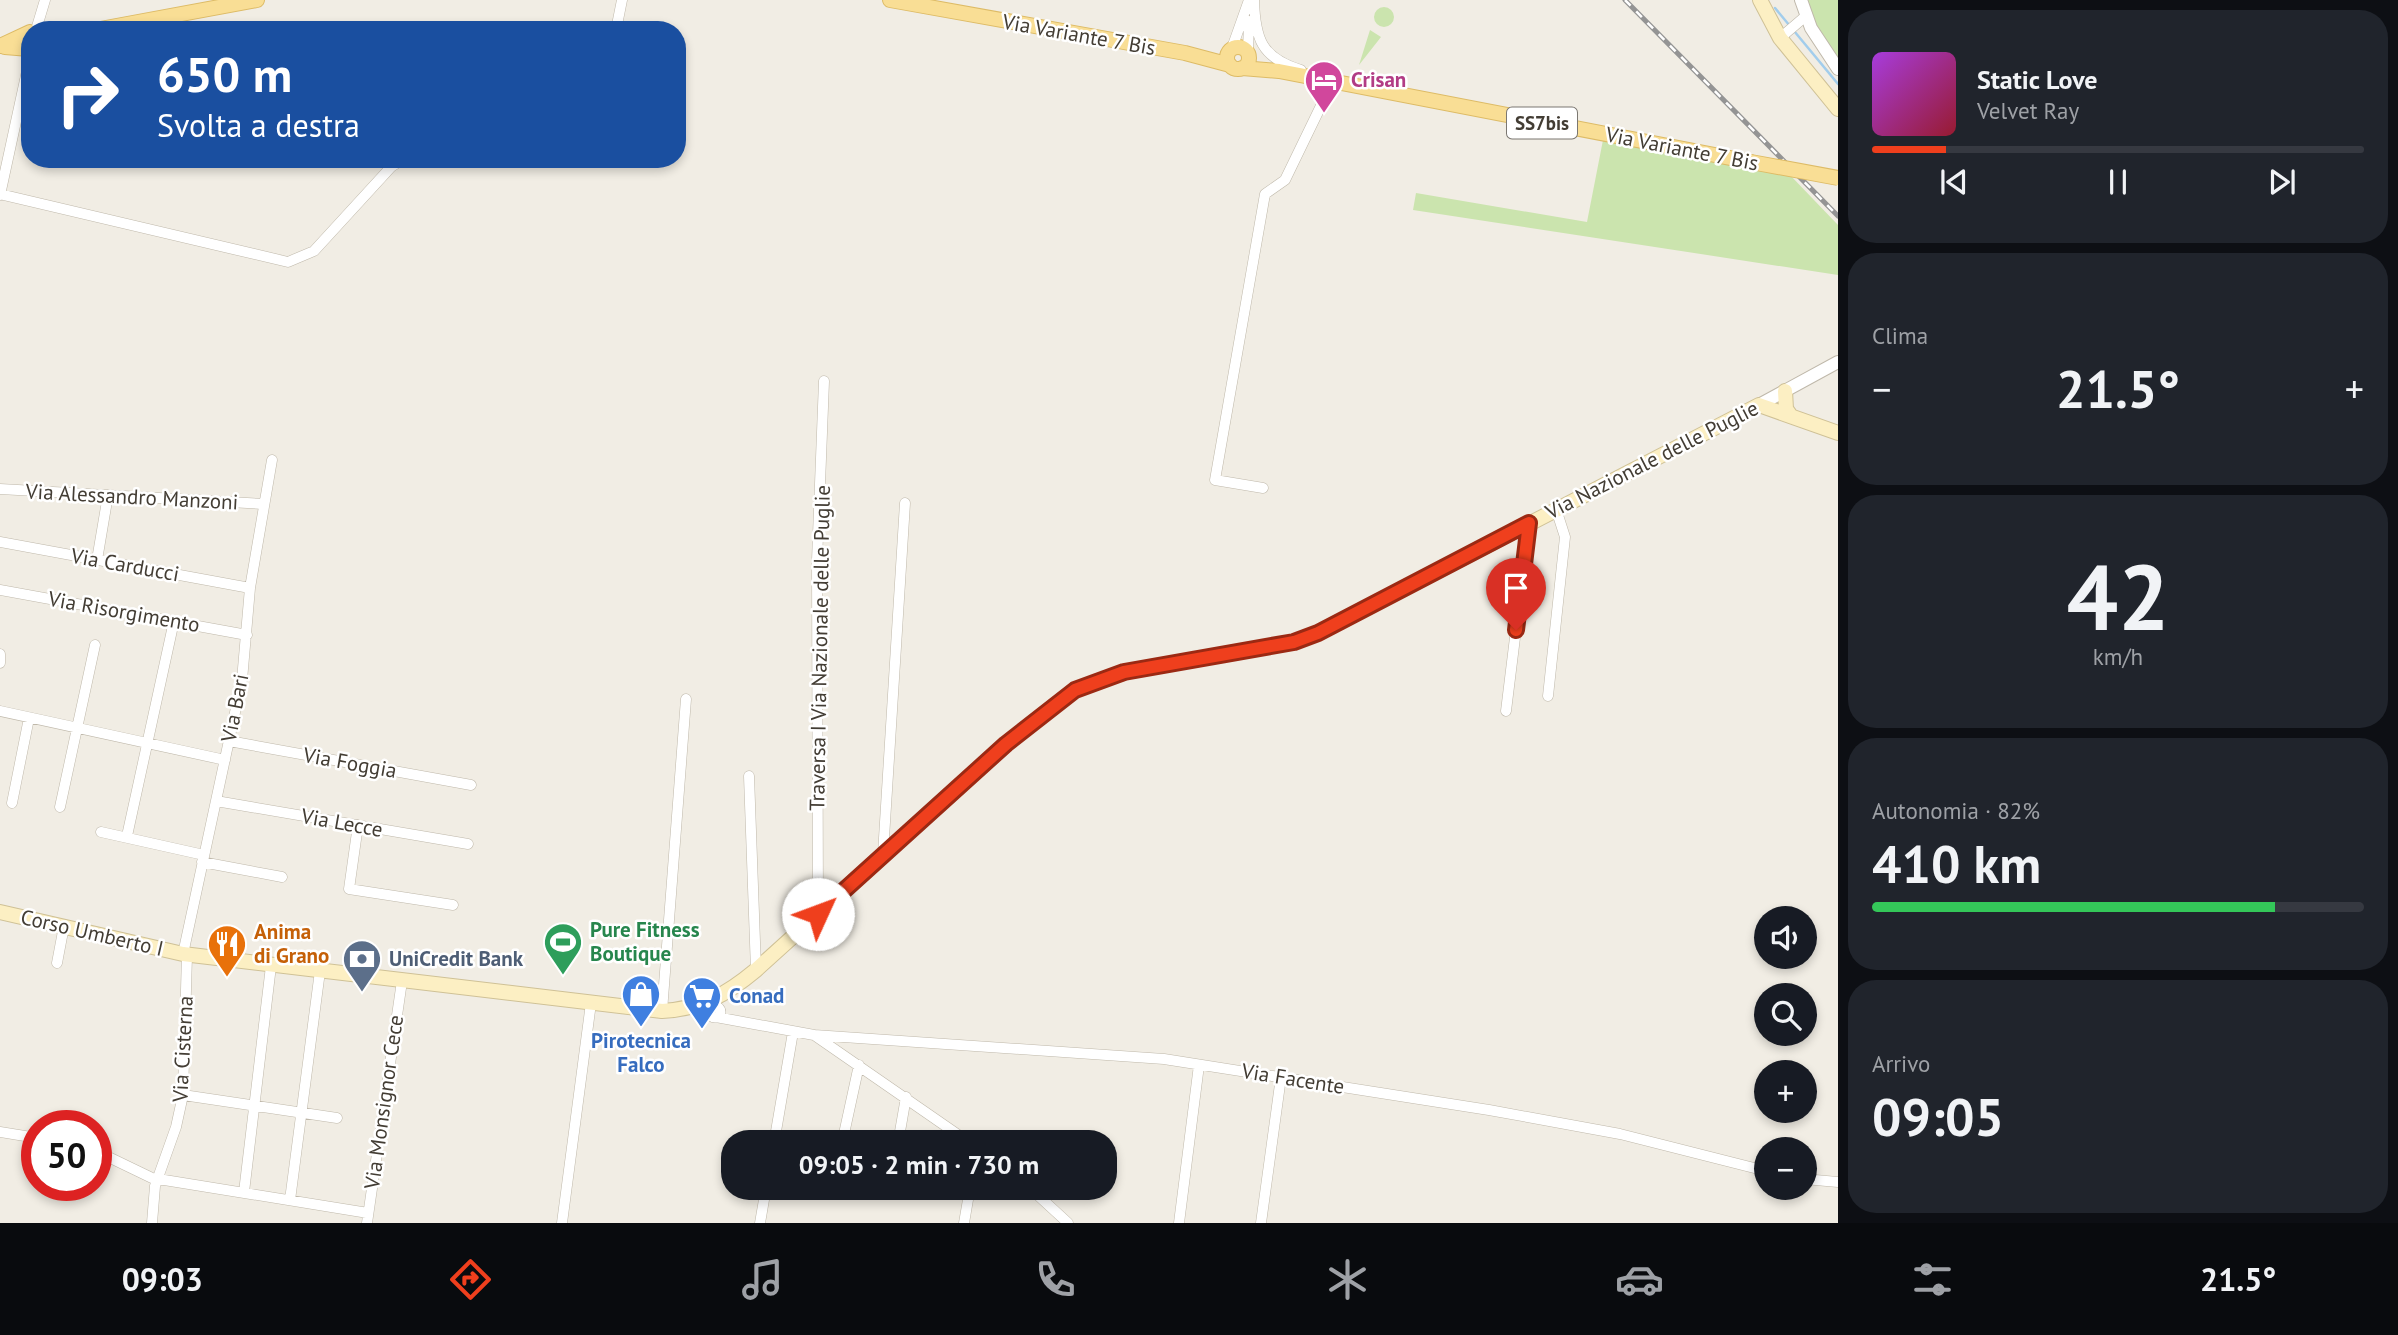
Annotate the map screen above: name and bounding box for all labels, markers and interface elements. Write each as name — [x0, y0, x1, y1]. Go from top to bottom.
street label: Via Variante 7 Bis — [1000, 8, 1158, 61]
text: 650 m — [157, 42, 292, 106]
icon: right — [42, 49, 133, 140]
hotel icon: Crisan — [1303, 59, 1345, 114]
text: Static Love — [1977, 63, 2098, 96]
place label: Crisan — [1351, 66, 1406, 93]
text: Velvet Ray — [1977, 96, 2079, 125]
text: Svolta a destra — [157, 104, 360, 146]
road number: SS7bis — [1507, 108, 1577, 139]
street label: Via Variante 7 Bis — [1603, 120, 1761, 177]
icon: previous — [1935, 163, 1973, 201]
icon: pause — [2099, 163, 2137, 201]
icon: next — [2263, 163, 2301, 201]
text: Clima — [1872, 321, 1928, 350]
text: 21.5° — [2056, 355, 2180, 422]
text: − — [1872, 364, 1891, 413]
text: + — [2345, 364, 2364, 413]
street label: Via Nazionale delle Puglie — [1540, 394, 1763, 525]
street label: Via Alessandro Manzoni — [24, 477, 239, 516]
street label: Traversa I Via Nazionale delle Puglie — [803, 485, 836, 811]
text: 42 — [2066, 537, 2170, 655]
street label: Via Carducci — [68, 542, 181, 587]
pin — [1486, 558, 1546, 630]
icon: arrive — [1497, 569, 1535, 607]
street label: Via Risorgimento — [45, 585, 202, 638]
text: km/h — [2093, 642, 2143, 671]
street label: Via Bari — [214, 671, 254, 745]
street label: Via Foggia — [300, 741, 399, 784]
text: Autonomia · 82% — [1872, 796, 2040, 825]
street label: Via Lecce — [298, 802, 385, 843]
text: 410 km — [1872, 830, 2041, 897]
position arrow — [781, 877, 855, 951]
street label: Corso Umberto I — [18, 903, 166, 962]
map controls — [1754, 906, 1817, 1200]
button: sound — [1754, 906, 1817, 969]
place label: Pure Fitness Boutique — [590, 916, 700, 967]
place label: Anima di Grano — [254, 918, 329, 969]
sports icon: Pure Fitness Boutique — [542, 921, 584, 976]
restaurant icon: Anima di Grano — [206, 923, 248, 978]
bank icon: UniCredit Bank — [341, 938, 383, 993]
place label: UniCredit Bank — [389, 945, 524, 972]
shop icon: Pirotecnica Falco — [620, 973, 662, 1028]
supermarket icon: Conad — [681, 975, 723, 1030]
place label: Conad — [729, 982, 784, 1009]
button: search — [1754, 983, 1817, 1046]
street label: Via Cisterna — [166, 995, 199, 1104]
street label: Via Monsignor Cece — [358, 1013, 409, 1192]
place label: Pirotecnica Falco — [591, 1027, 691, 1078]
text: Arrivo — [1872, 1049, 1930, 1078]
street label: Via Facente — [1239, 1057, 1346, 1100]
button: + — [1754, 1060, 1817, 1123]
text: 09:05 — [1872, 1083, 2004, 1150]
speed limit sign: 50 — [21, 1110, 112, 1201]
button: − — [1754, 1137, 1817, 1200]
text: 09:05 · 2 min · 730 m — [799, 1148, 1039, 1181]
icon: directions — [446, 1255, 495, 1304]
icon: music — [738, 1255, 787, 1304]
icon: phone — [1031, 1255, 1080, 1304]
icon: climate — [1323, 1255, 1372, 1304]
icon: car — [1615, 1255, 1664, 1304]
icon: filters — [1908, 1255, 1957, 1304]
text: 09:03 — [122, 1258, 203, 1300]
text: 21.5° — [2200, 1258, 2276, 1300]

